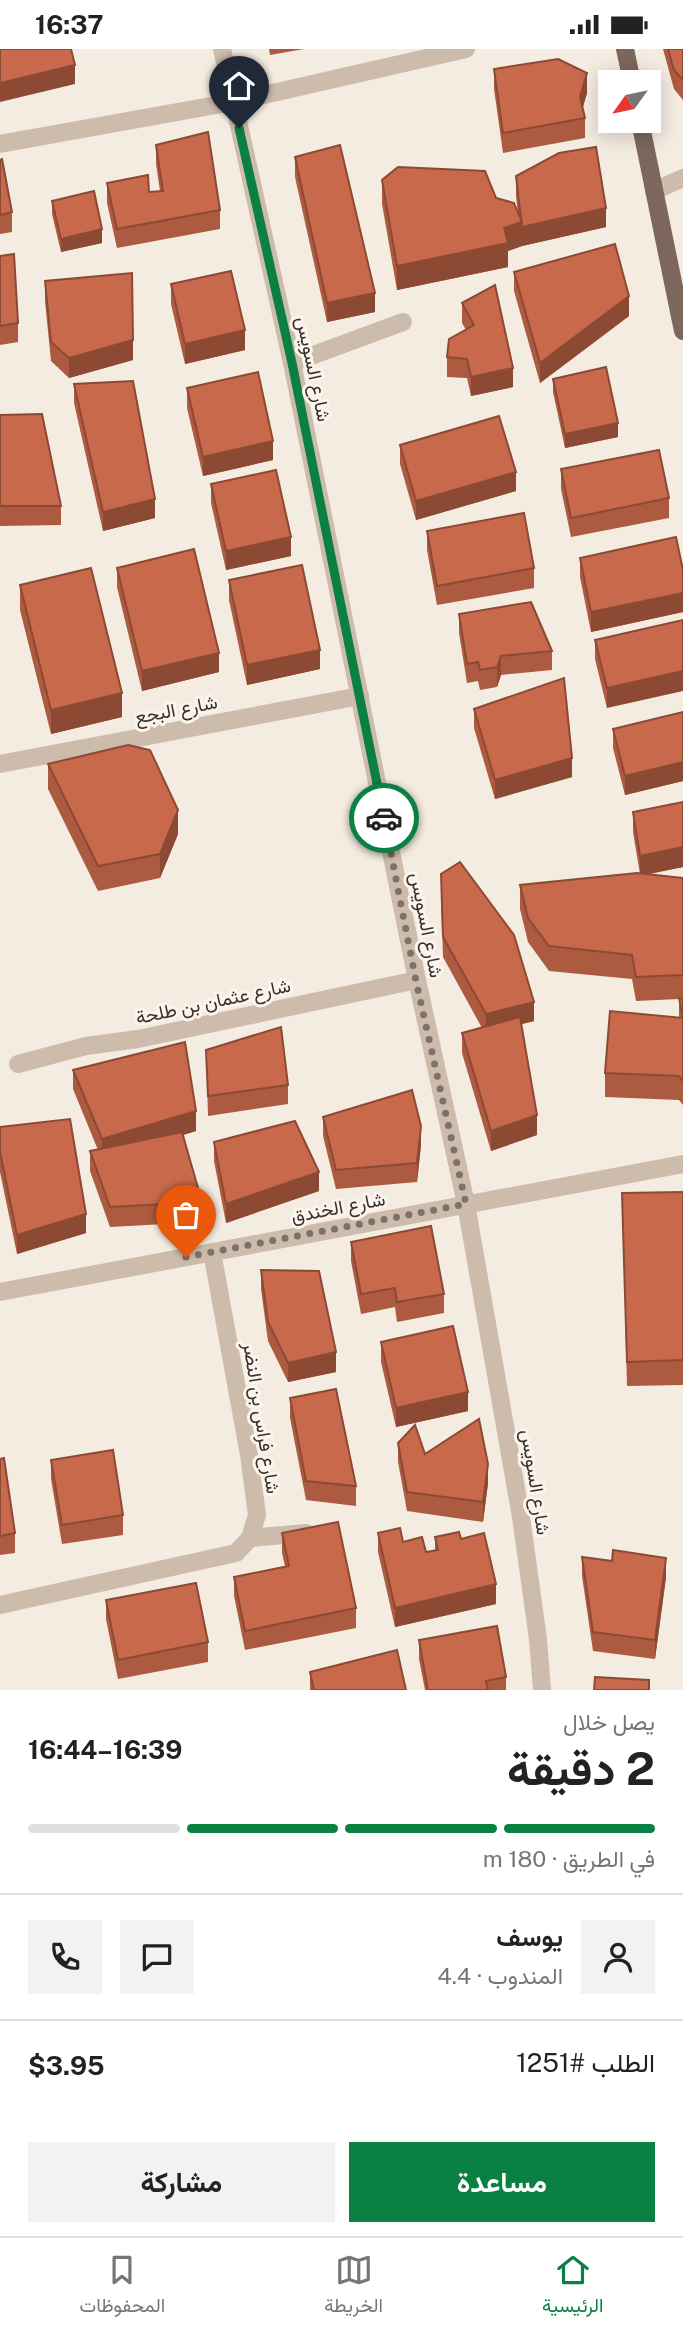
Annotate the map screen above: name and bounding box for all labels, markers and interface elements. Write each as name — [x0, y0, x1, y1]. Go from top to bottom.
text: 16:37 — [35, 9, 103, 40]
pin — [209, 56, 269, 128]
icon: home — [220, 67, 258, 105]
north arrow — [598, 70, 662, 133]
map controls — [598, 70, 661, 133]
street label: شارع السويس — [290, 315, 336, 424]
street label: شارع البجع — [133, 690, 220, 731]
courier — [349, 783, 419, 853]
icon: car — [365, 799, 403, 837]
street label: شارع السويس — [404, 871, 448, 980]
street label: شارع عثمان بن طلحة — [133, 974, 293, 1030]
pin — [156, 1185, 216, 1257]
street label: شارع الخندق — [289, 1187, 387, 1229]
icon: bag — [167, 1196, 205, 1234]
street label: شارع فراس بن النضر — [237, 1340, 285, 1496]
street label: شارع السويس — [515, 1428, 555, 1537]
text: يصل خلال — [563, 1708, 655, 1735]
text: 16:39–16:44 — [28, 1734, 182, 1765]
text: 2 دقيقة — [507, 1741, 655, 1795]
text: في الطريق · 180 m — [483, 1845, 655, 1872]
button: phone — [28, 1920, 102, 1994]
button: chat — [120, 1920, 194, 1994]
button: person — [581, 1920, 655, 1994]
text: يوسف — [496, 1921, 563, 1952]
text: المندوب · 4.4 — [437, 1962, 563, 1989]
text: الطلب #1251 — [516, 2047, 655, 2078]
text: $3.95 — [28, 2050, 105, 2081]
button: مشاركة — [28, 2142, 335, 2222]
button: مساعدة — [349, 2142, 655, 2222]
tab: المحفوظات — [80, 2251, 165, 2322]
tab: الخريطة — [324, 2251, 383, 2322]
tab: الرئيسية — [542, 2251, 603, 2322]

